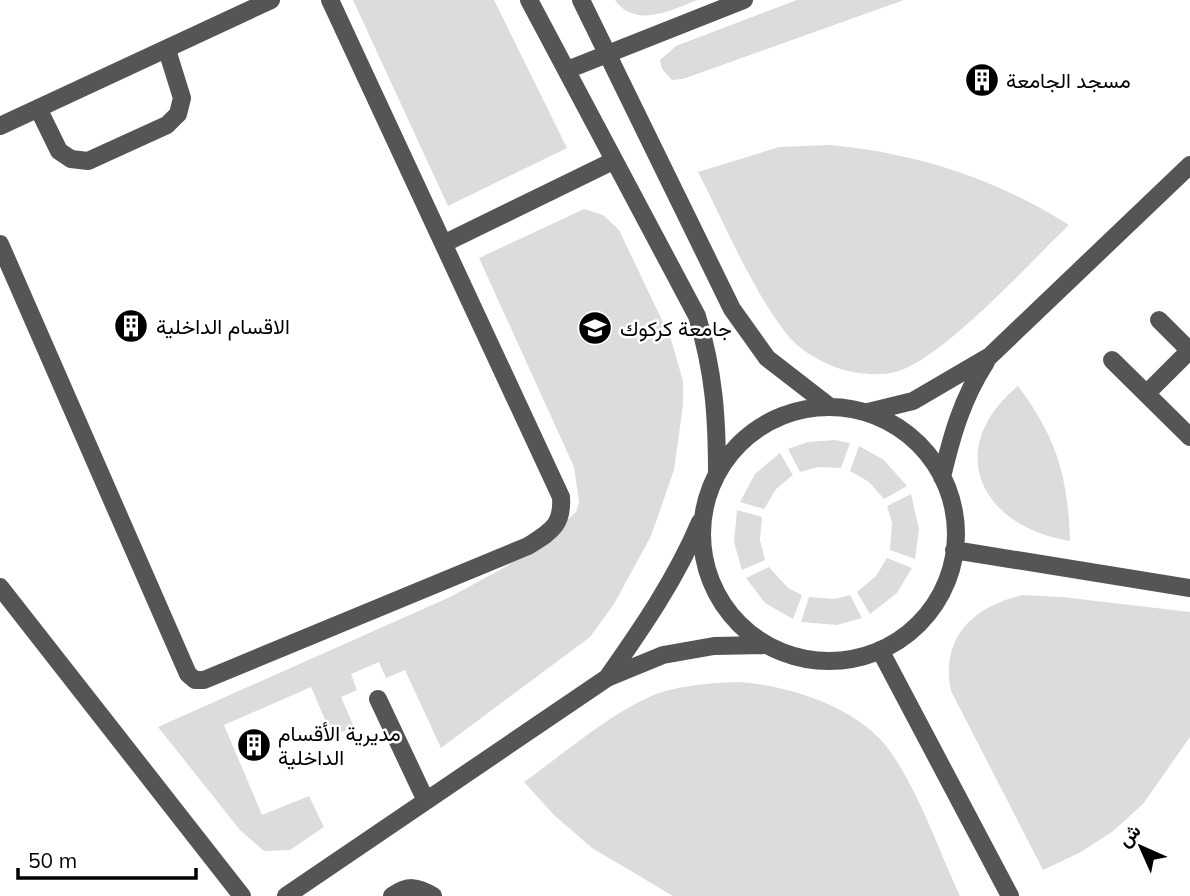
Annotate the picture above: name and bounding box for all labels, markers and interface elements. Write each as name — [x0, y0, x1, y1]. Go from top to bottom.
building icon: مسجد الجامعة — [963, 61, 1001, 99]
place label: مسجد الجامعة — [1006, 67, 1131, 93]
building icon: الاقسام الداخلية — [112, 307, 150, 345]
school or university icon: جامعة كركوك — [576, 309, 614, 347]
place label: الاقسام الداخلية — [156, 313, 290, 341]
place label: جامعة كركوك — [620, 315, 732, 342]
place label: مديرية الأقسام الداخلية — [278, 720, 401, 770]
building icon: مديرية الأقسام الداخلية — [235, 726, 273, 764]
north arrow — [1106, 812, 1176, 882]
text: ش — [1112, 818, 1146, 852]
scale bar — [18, 836, 196, 880]
text: 50 m — [28, 847, 77, 873]

